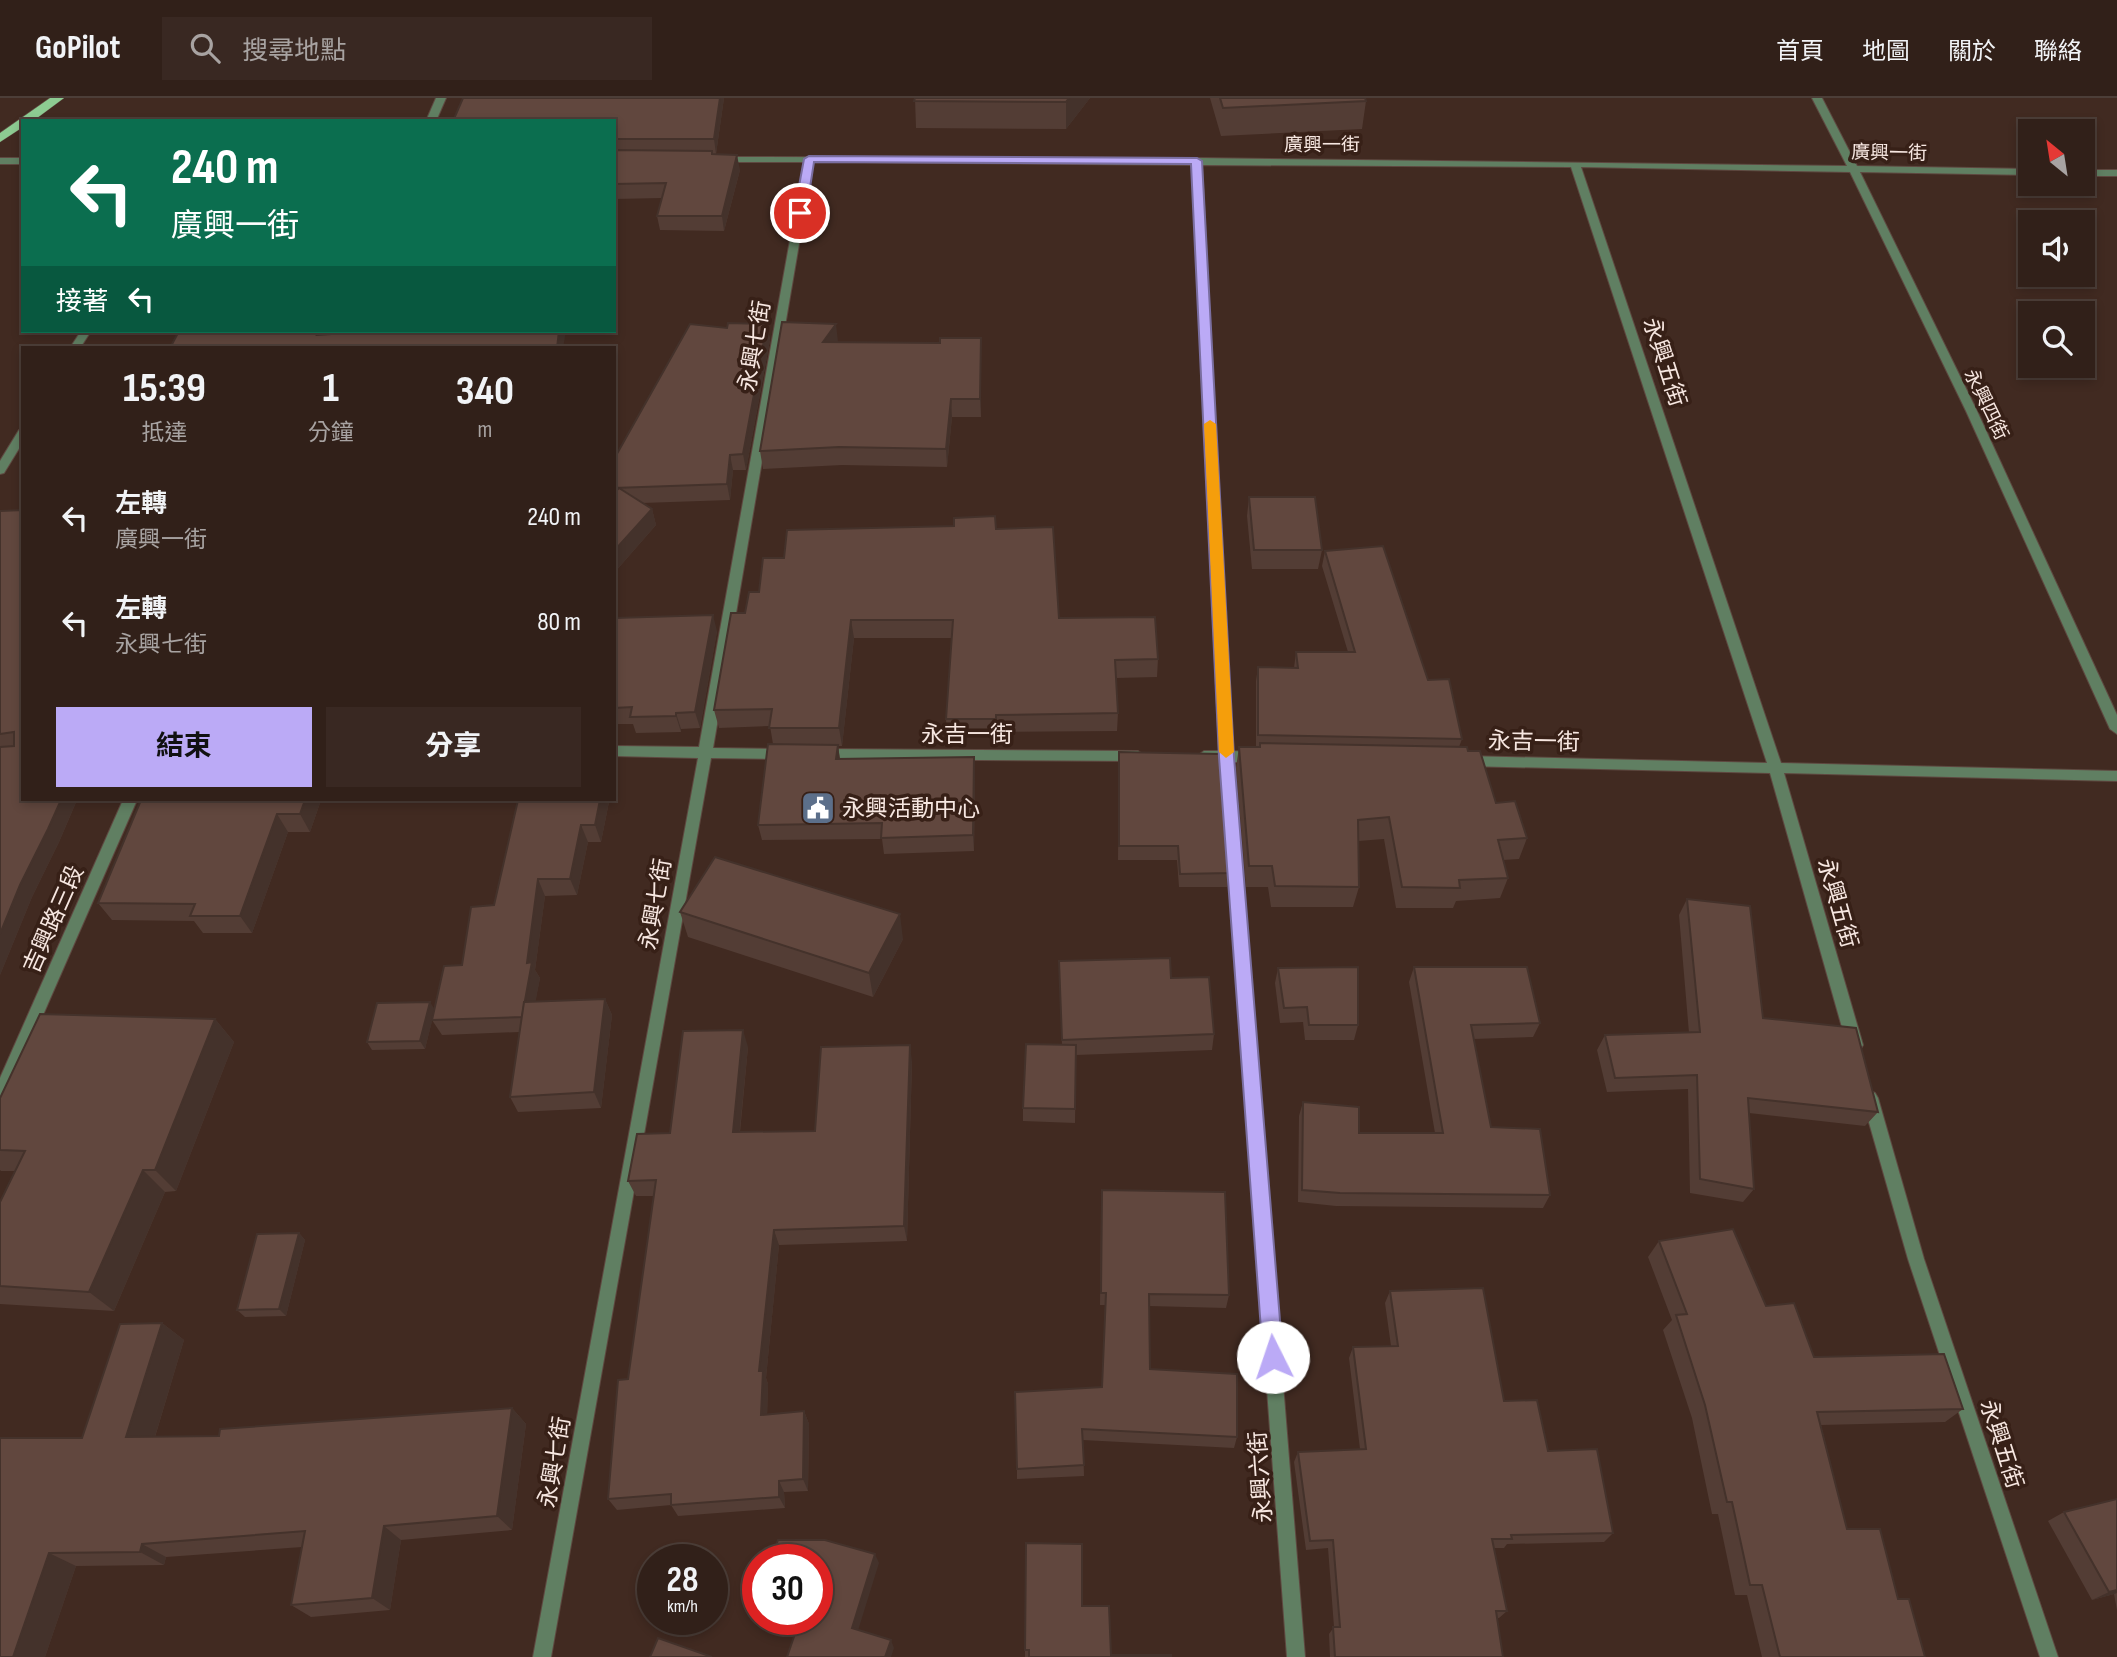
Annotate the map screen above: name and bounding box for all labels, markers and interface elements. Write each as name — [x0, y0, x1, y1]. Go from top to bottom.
search box — [162, 17, 652, 80]
text: GoPilot — [35, 28, 120, 68]
icon: search — [186, 29, 224, 67]
text: 搜尋地點 — [242, 36, 346, 67]
text: 首頁 — [1776, 37, 1824, 66]
text: 地圖 — [1862, 37, 1910, 66]
text: 關於 — [1948, 37, 1996, 66]
text: 聯絡 — [2034, 37, 2082, 66]
north arrow — [2018, 119, 2095, 196]
map controls — [2018, 119, 2095, 378]
street label: 廣興一街 — [1284, 134, 1360, 157]
text: 240 m — [171, 139, 279, 198]
street label: 廣興一街 — [1851, 141, 1927, 166]
icon: left — [56, 147, 147, 238]
pin — [770, 183, 830, 243]
icon: arrive — [781, 194, 819, 232]
text: 廣興一街 — [171, 207, 299, 246]
button: sound — [2018, 210, 2095, 287]
icon: left — [122, 280, 160, 318]
text: 接著 — [56, 287, 108, 318]
street label: 永興七街 — [733, 298, 777, 394]
button: search — [2018, 301, 2095, 378]
street label: 永興五街 — [1637, 314, 1692, 410]
text: 15:39 — [123, 363, 206, 414]
text: 1 — [323, 363, 339, 414]
street label: 永興四街 — [1959, 365, 2013, 444]
text: 340 — [456, 366, 514, 417]
text: m — [478, 416, 492, 444]
text: 抵達 — [141, 419, 187, 447]
text: 分鐘 — [308, 419, 354, 447]
text: 左轉 — [115, 489, 167, 520]
icon: left — [56, 499, 94, 537]
text: 240 m — [527, 502, 581, 533]
text: 廣興一街 — [115, 526, 207, 554]
text: 左轉 — [115, 594, 167, 625]
icon: left — [56, 604, 94, 642]
text: 80 m — [537, 607, 581, 638]
text: 永興七街 — [115, 631, 207, 659]
button: 結束 — [56, 707, 312, 787]
button: 分享 — [326, 707, 581, 787]
street label: 永吉一街 — [921, 721, 1013, 749]
street label: 永吉一街 — [1488, 727, 1580, 757]
public building icon: 永興活動中心 — [799, 789, 837, 827]
place label: 永興活動中心 — [842, 795, 980, 823]
street label: 永興五街 — [1811, 855, 1863, 951]
street label: 永興七街 — [634, 856, 678, 952]
street label: 吉興路三段 — [18, 861, 90, 978]
position arrow — [1236, 1320, 1310, 1394]
street label: 永興五街 — [1974, 1396, 2029, 1492]
street label: 永興七街 — [533, 1414, 577, 1510]
street label: 永興六街 — [1244, 1430, 1278, 1524]
speed limit sign: 30 — [742, 1544, 833, 1635]
text: 28 — [667, 1559, 698, 1602]
text: km/h — [667, 1596, 698, 1617]

